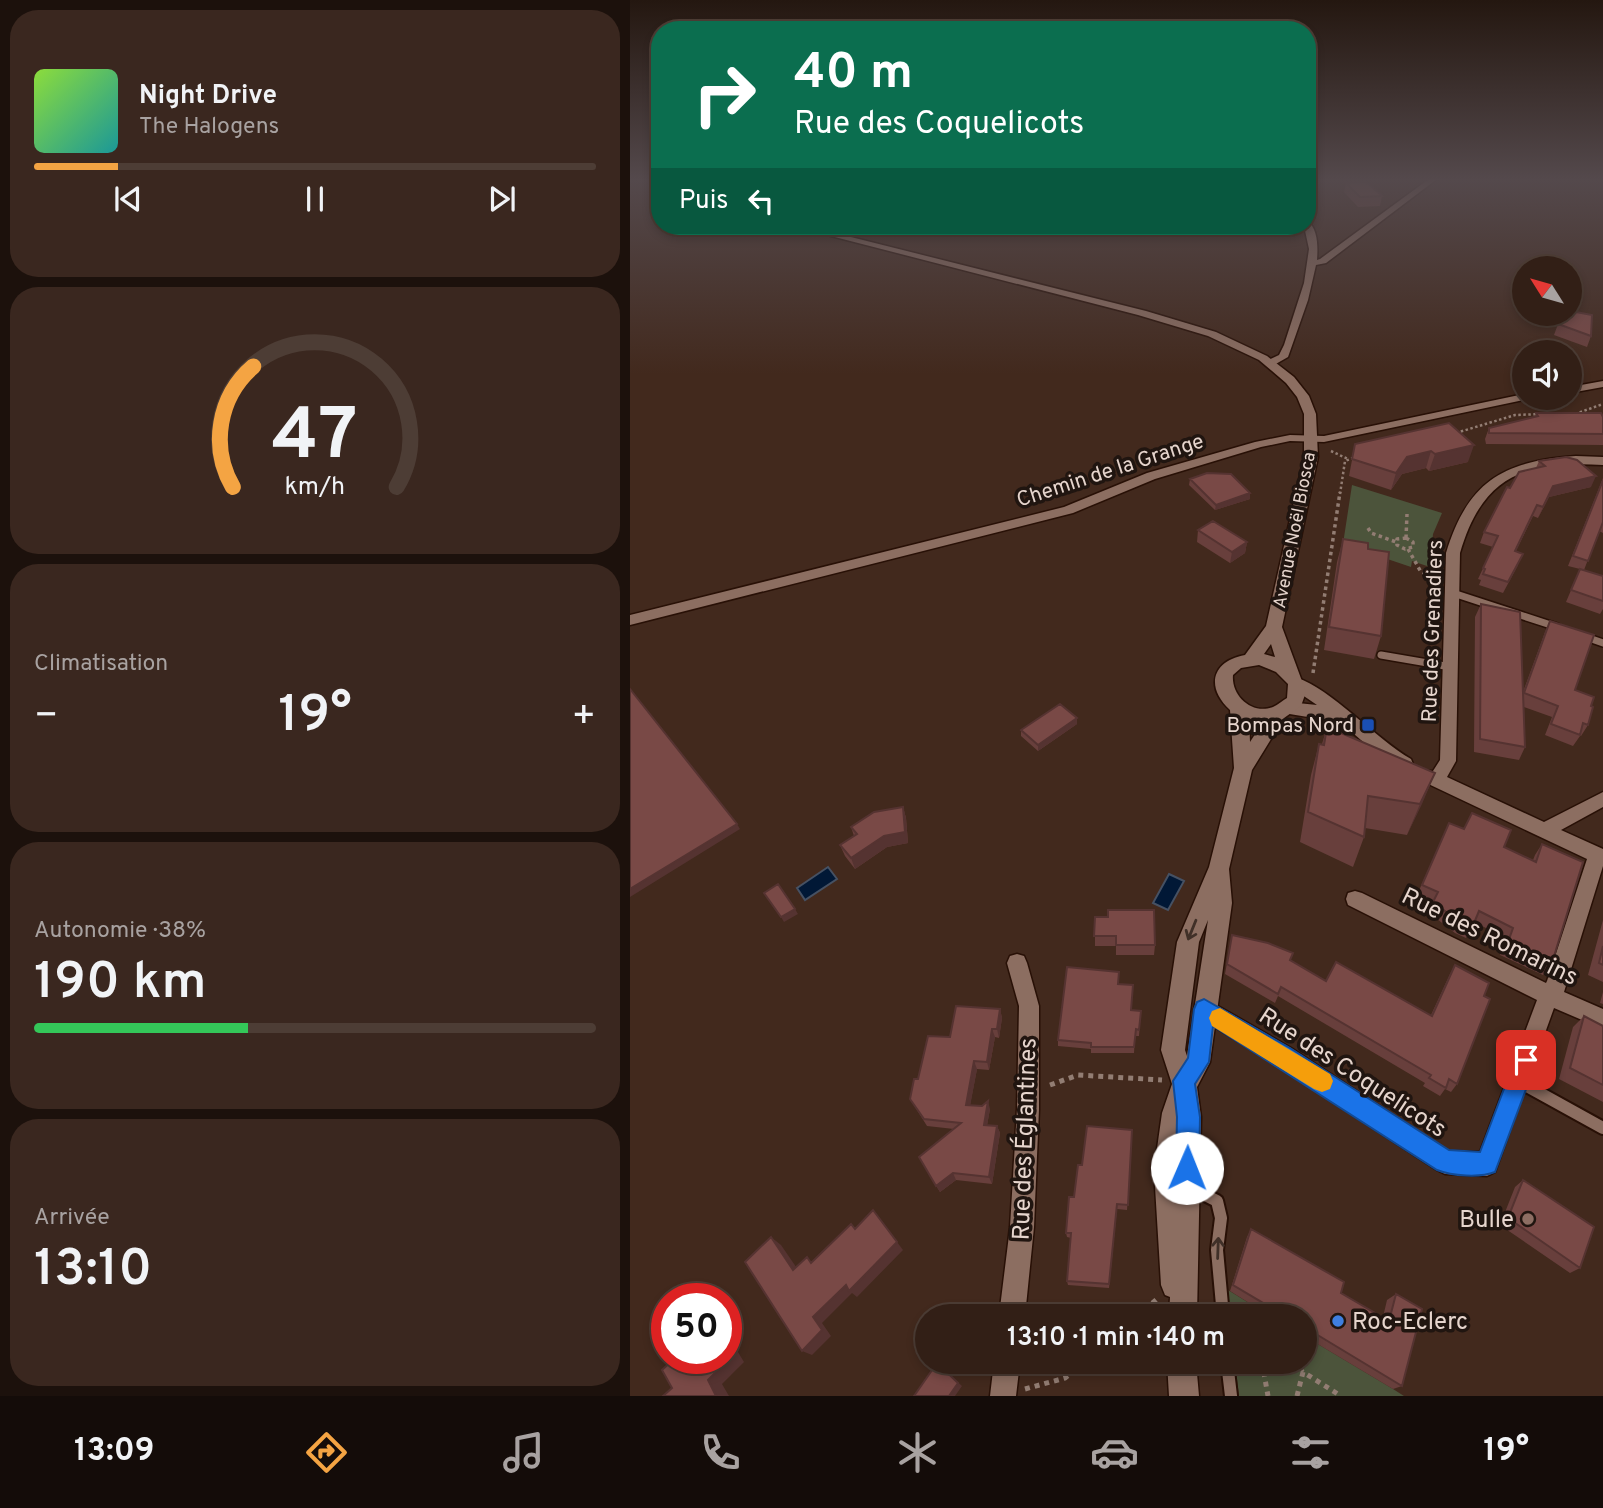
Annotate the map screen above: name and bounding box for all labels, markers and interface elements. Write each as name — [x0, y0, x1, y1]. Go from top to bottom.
text: 40 m — [794, 44, 913, 106]
icon: right — [679, 49, 770, 140]
text: Night Drive — [139, 80, 277, 113]
text: Rue des Coquelicots — [794, 105, 1084, 145]
text: The Halogens — [139, 113, 279, 142]
icon: previous — [109, 180, 147, 218]
icon: pause — [296, 180, 334, 218]
icon: next — [483, 180, 521, 218]
icon: left — [742, 182, 780, 220]
text: Puis — [679, 185, 728, 218]
north arrow — [1512, 256, 1582, 326]
map controls — [1512, 256, 1582, 410]
button: sound — [1512, 340, 1582, 410]
text: 47 — [272, 393, 358, 485]
street label: Chemin de la Grange — [1013, 428, 1208, 514]
street label: Avenue Noël Biosca — [1269, 450, 1322, 611]
text: km/h — [285, 472, 345, 504]
street label: Rue des Grenadiers — [1417, 539, 1450, 723]
text: Climatisation — [34, 650, 168, 679]
text: 19° — [278, 684, 352, 750]
text: − — [34, 693, 59, 742]
text: + — [571, 693, 596, 742]
place label: Bompas Nord — [1226, 713, 1354, 740]
marker: Bompas Nord — [1360, 717, 1376, 733]
street label: Rue des Romarins — [1396, 882, 1582, 994]
text: Autonomie · 38% — [34, 917, 206, 946]
one-way arrow — [1185, 919, 1198, 941]
text: 190 km — [34, 951, 206, 1017]
street label: Rue des Coquelicots — [1252, 1002, 1451, 1146]
pin — [1496, 1030, 1556, 1090]
street label: Rue des Églantines — [1005, 1037, 1045, 1241]
icon: arrive — [1507, 1041, 1545, 1079]
position arrow — [1150, 1131, 1224, 1205]
text: Arrivée — [34, 1204, 110, 1233]
place label: Bulle — [1459, 1206, 1514, 1236]
marker: Bulle — [1520, 1211, 1536, 1227]
one-way arrow — [1212, 1237, 1225, 1260]
text: 13:10 — [34, 1238, 152, 1304]
speed limit sign: 50 — [651, 1283, 742, 1374]
place label: Roc-Eclerc — [1352, 1308, 1468, 1338]
marker: Roc-Eclerc — [1330, 1313, 1346, 1329]
text: 13:10 · 1 min · 140 m — [1007, 1322, 1225, 1355]
icon: directions — [302, 1428, 351, 1477]
icon: music — [499, 1428, 548, 1477]
icon: phone — [696, 1428, 745, 1477]
icon: climate — [893, 1428, 942, 1477]
icon: car — [1090, 1428, 1139, 1477]
icon: filters — [1286, 1428, 1335, 1477]
text: 13:09 — [74, 1432, 154, 1472]
text: 19° — [1483, 1432, 1529, 1472]

